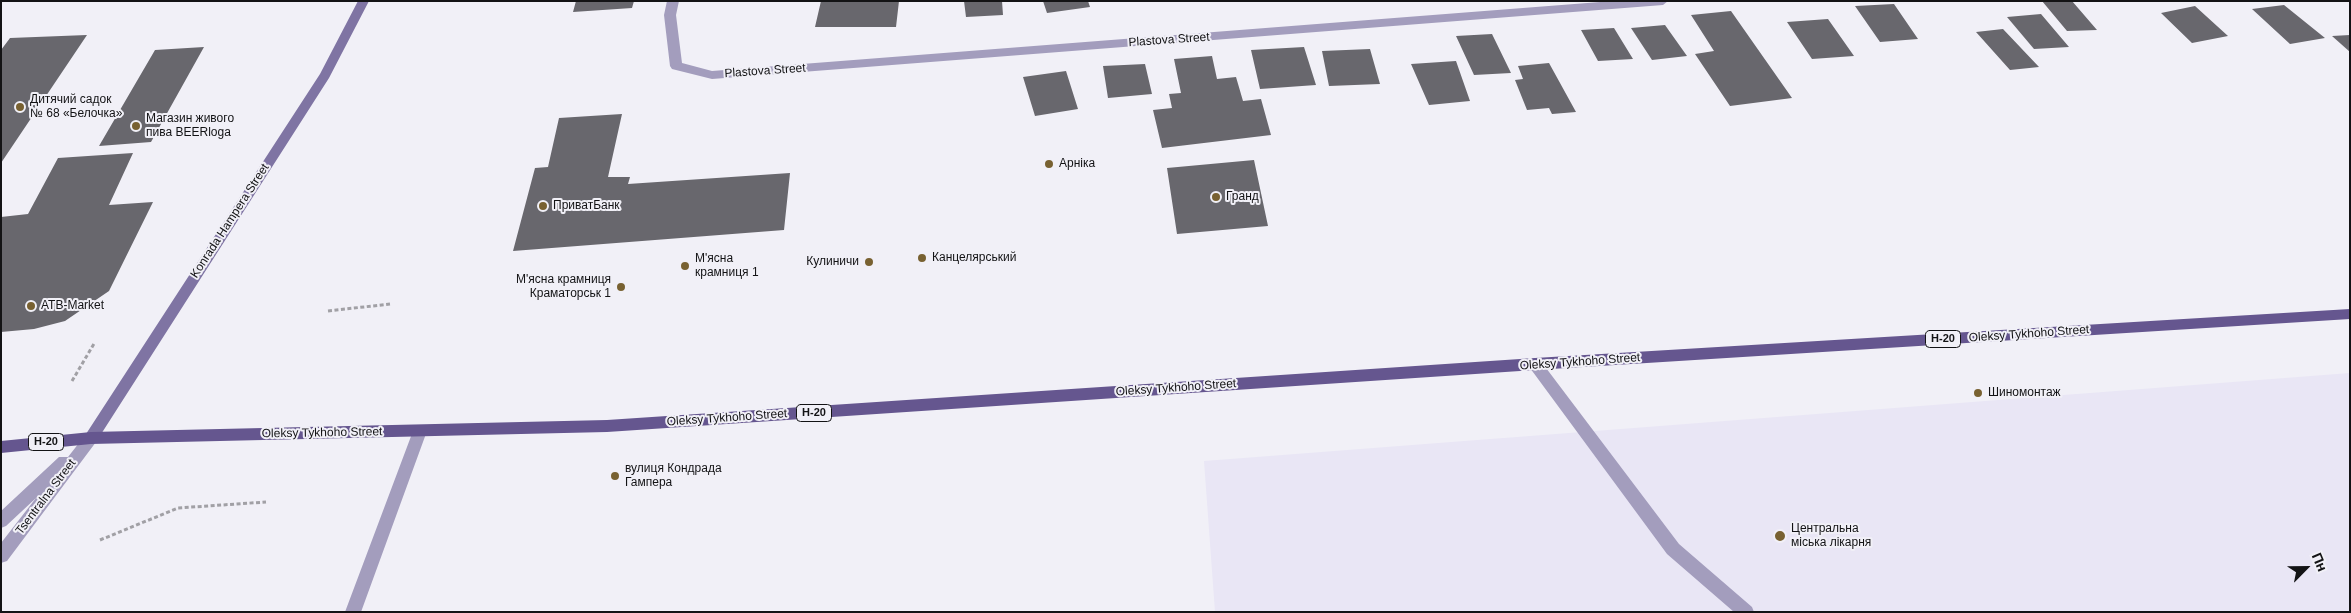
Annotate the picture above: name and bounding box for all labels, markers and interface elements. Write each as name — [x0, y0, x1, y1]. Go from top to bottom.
street label: Plastova Street — [1128, 30, 1210, 50]
street label: Plastova Street — [724, 61, 806, 81]
place label: Дитячий садок № 68 «Белочка» — [30, 93, 122, 121]
marker: Дитячий садок № 68 «Белочка» — [14, 101, 26, 113]
place label: Магазин живого пива BEERloga — [146, 112, 234, 140]
marker: Магазин живого пива BEERloga — [130, 120, 142, 132]
place label: Арніка — [1059, 157, 1095, 171]
marker: Арніка — [1043, 158, 1055, 170]
street label: Konrada Hampera Street — [188, 161, 272, 281]
place label: Гранд — [1226, 190, 1259, 204]
marker: Гранд — [1210, 191, 1222, 203]
place label: ПриватБанк — [553, 199, 620, 213]
marker: ПриватБанк — [537, 200, 549, 212]
place label: Канцелярський — [932, 251, 1016, 265]
place label: М'ясна крамниця 1 — [695, 252, 759, 280]
marker: Канцелярський — [916, 252, 928, 264]
place label: Кулиничи — [806, 255, 859, 269]
marker: Кулиничи — [863, 256, 875, 268]
marker: М'ясна крамниця 1 — [679, 260, 691, 272]
place label: М'ясна крамниця Краматорськ 1 — [516, 273, 611, 301]
marker: М'ясна крамниця Краматорськ 1 — [615, 281, 627, 293]
place label: ATB-Market — [41, 299, 104, 313]
marker: ATB-Market — [25, 300, 37, 312]
street label: Oleksy Tykhoho Street — [1968, 323, 2090, 345]
road number: Н-20 — [1926, 330, 1960, 348]
street label: Oleksy Tykhoho Street — [1519, 351, 1641, 373]
street label: Oleksy Tykhoho Street — [1115, 377, 1237, 399]
place label: Шиномонтаж — [1988, 386, 2061, 400]
marker: Шиномонтаж — [1972, 387, 1984, 399]
road number: Н-20 — [796, 404, 832, 422]
street label: Oleksy Tykhoho Street — [666, 407, 788, 429]
street label: Oleksy Tykhoho Street — [262, 425, 382, 441]
road number: Н-20 — [28, 434, 64, 451]
street label: Tsentralna Street — [13, 456, 79, 538]
place label: вулиця Кондрада Гампера — [625, 462, 722, 490]
marker: вулиця Кондрада Гампера — [609, 470, 621, 482]
place label: Центральна міська лікарня — [1791, 522, 1871, 550]
marker: Центральна міська лікарня — [1773, 529, 1787, 543]
north arrow — [2281, 543, 2331, 593]
text: Пн — [2309, 550, 2331, 574]

